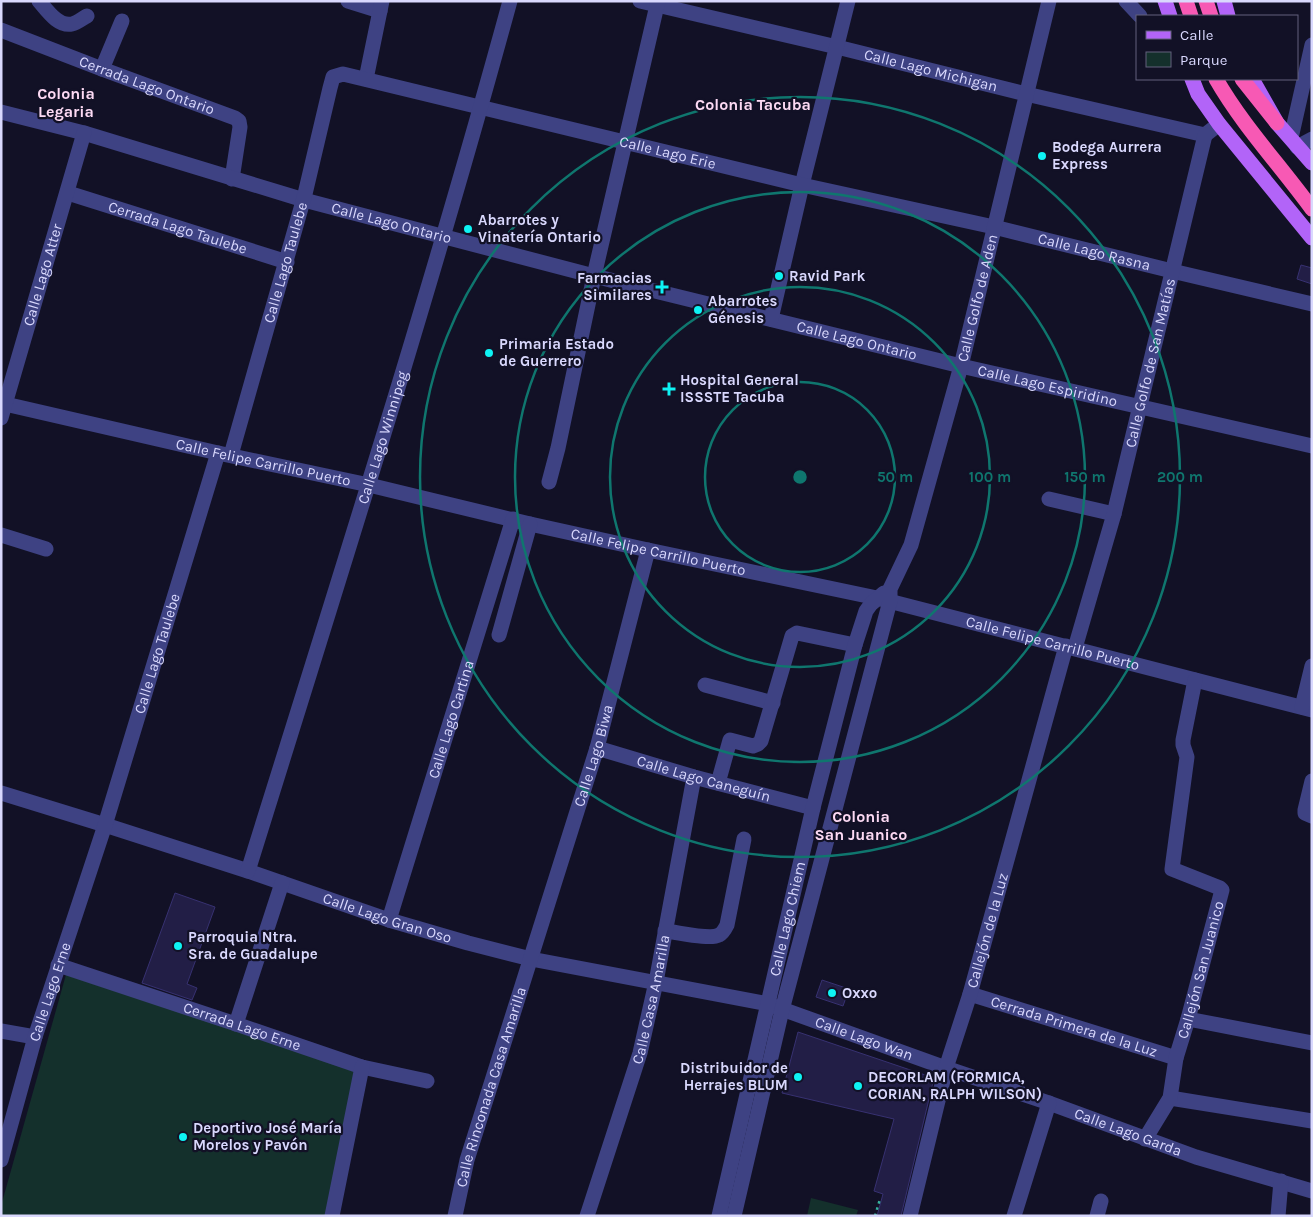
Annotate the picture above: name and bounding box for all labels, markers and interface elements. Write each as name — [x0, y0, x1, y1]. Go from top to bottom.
legend — [1136, 15, 1298, 80]
text: Calle — [1180, 26, 1214, 44]
street label: Calle Lago Michigan — [862, 45, 999, 96]
text: Parque — [1180, 51, 1228, 69]
street label: Cerrada Lago Ontario — [77, 52, 217, 119]
district label: Colonia Legaria — [37, 84, 95, 121]
district label: Colonia Tacuba — [695, 95, 811, 114]
street label: Calle Lago Erie — [618, 132, 718, 173]
place label: Bodega Aurrera Express — [1052, 138, 1162, 173]
marker: Bodega Aurrera Express — [1036, 150, 1048, 162]
street label: Cerrada Lago Taulebe — [106, 197, 249, 258]
street label: Calle Lago Ontario — [329, 199, 453, 247]
street label: Calle Lago Taulebe — [260, 200, 311, 325]
place label: Abarrotes y Vinatería Ontario — [478, 211, 601, 246]
street label: Calle Lago Atter — [19, 221, 66, 328]
marker: Abarrotes y Vinatería Ontario — [462, 223, 474, 235]
street label: Calle Lago Rasna — [1036, 229, 1152, 274]
street label: Calle Golfo de Aden — [953, 233, 1001, 364]
place label: Ravid Park — [789, 267, 866, 285]
place label: Farmacias Similares — [577, 269, 652, 304]
marker: Ravid Park — [773, 270, 785, 282]
street label: Calle Golfo de San Matías — [1121, 276, 1179, 449]
marker: Farmacias Similares — [656, 281, 668, 293]
place label: Abarrotes Génesis — [708, 292, 777, 327]
marker: Abarrotes Génesis — [692, 304, 704, 316]
street label: Calle Lago Ontario — [795, 317, 919, 364]
place label: Primaria Estado de Guerrero — [499, 335, 614, 370]
marker: Primaria Estado de Guerrero — [483, 347, 495, 359]
street label: Calle Lago Espiridino — [976, 361, 1119, 410]
street label: Calle Lago Winnipeg — [354, 368, 412, 506]
place label: Hospital General ISSSTE Tacuba — [680, 371, 799, 406]
marker: Hospital General ISSSTE Tacuba — [662, 382, 676, 396]
street label: Calle Felipe Carrillo Puerto — [174, 435, 352, 490]
centre of rings — [791, 468, 809, 486]
text: 50 m — [877, 468, 913, 486]
text: 100 m — [969, 468, 1011, 486]
text: 150 m — [1064, 468, 1106, 486]
text: 200 m — [1157, 468, 1203, 486]
street label: Calle Felipe Carrillo Puerto — [569, 524, 747, 579]
street label: Calle Lago Taulebe — [130, 591, 184, 716]
street label: Calle Felipe Carrillo Puerto — [964, 612, 1141, 674]
street label: Calle Lago Cartina — [424, 658, 478, 781]
street label: Calle Lago Biwa — [570, 703, 617, 809]
street label: Calle Lago Caneguín — [635, 751, 772, 806]
district label: Colonia San Juanico — [815, 807, 907, 844]
street label: Calle Lago Chiem — [766, 860, 809, 978]
street label: Callejón de la Luz — [963, 871, 1012, 990]
street label: Calle Lago Gran Oso — [320, 889, 454, 947]
street label: Callejón San Juanico — [1173, 899, 1228, 1041]
place label: Parroquia Ntra. Sra. de Guadalupe — [188, 928, 318, 963]
street label: Calle Casa Amarilla — [628, 933, 674, 1067]
street label: Calle Lago Erne — [25, 940, 75, 1044]
marker: Parroquia Ntra. Sra. de Guadalupe — [172, 940, 184, 952]
place label: Oxxo — [842, 984, 877, 1002]
street label: Calle Rinconada Casa Amarilla — [452, 985, 530, 1189]
marker: Oxxo — [826, 987, 838, 999]
street label: Cerrada Primera de la Luz — [989, 992, 1160, 1061]
street label: Cerrada Lago Erne — [181, 998, 303, 1054]
street label: Calle Lago Wan — [813, 1013, 916, 1064]
place label: Distribuidor de Herrajes BLUM — [680, 1059, 788, 1094]
place label: DECORLAM (FORMICA, CORIAN, RALPH WILSON) — [868, 1068, 1042, 1103]
marker: Distribuidor de Herrajes BLUM — [792, 1071, 804, 1083]
marker: DECORLAM (FORMICA, CORIAN, RALPH WILSON) — [852, 1080, 864, 1092]
street label: Calle Lago Garda — [1072, 1104, 1184, 1160]
place label: Deportivo José María Morelos y Pavón — [193, 1119, 342, 1154]
marker: Deportivo José María Morelos y Pavón — [177, 1131, 189, 1143]

